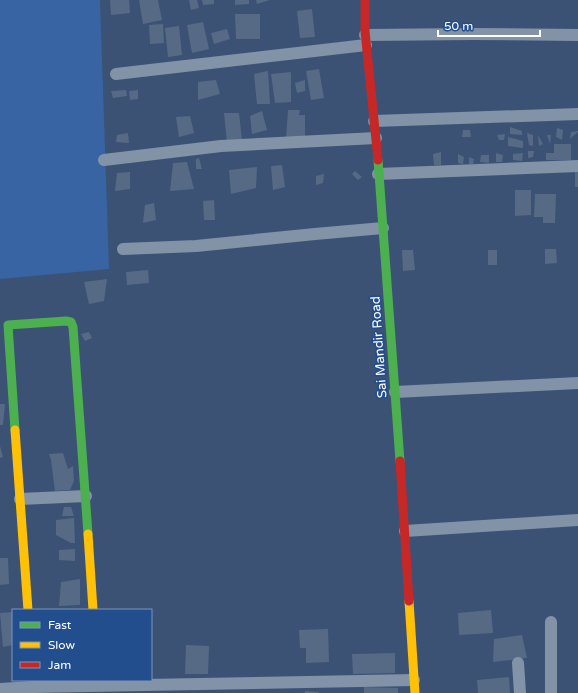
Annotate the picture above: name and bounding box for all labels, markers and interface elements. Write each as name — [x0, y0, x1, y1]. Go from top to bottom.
scale bar — [438, 12, 540, 38]
text: 50 m — [444, 19, 473, 33]
street label: Sai Mandir Road — [367, 295, 391, 399]
legend — [12, 609, 152, 681]
text: Fast — [48, 618, 72, 632]
text: Slow — [48, 638, 75, 652]
text: Jam — [48, 658, 71, 672]

